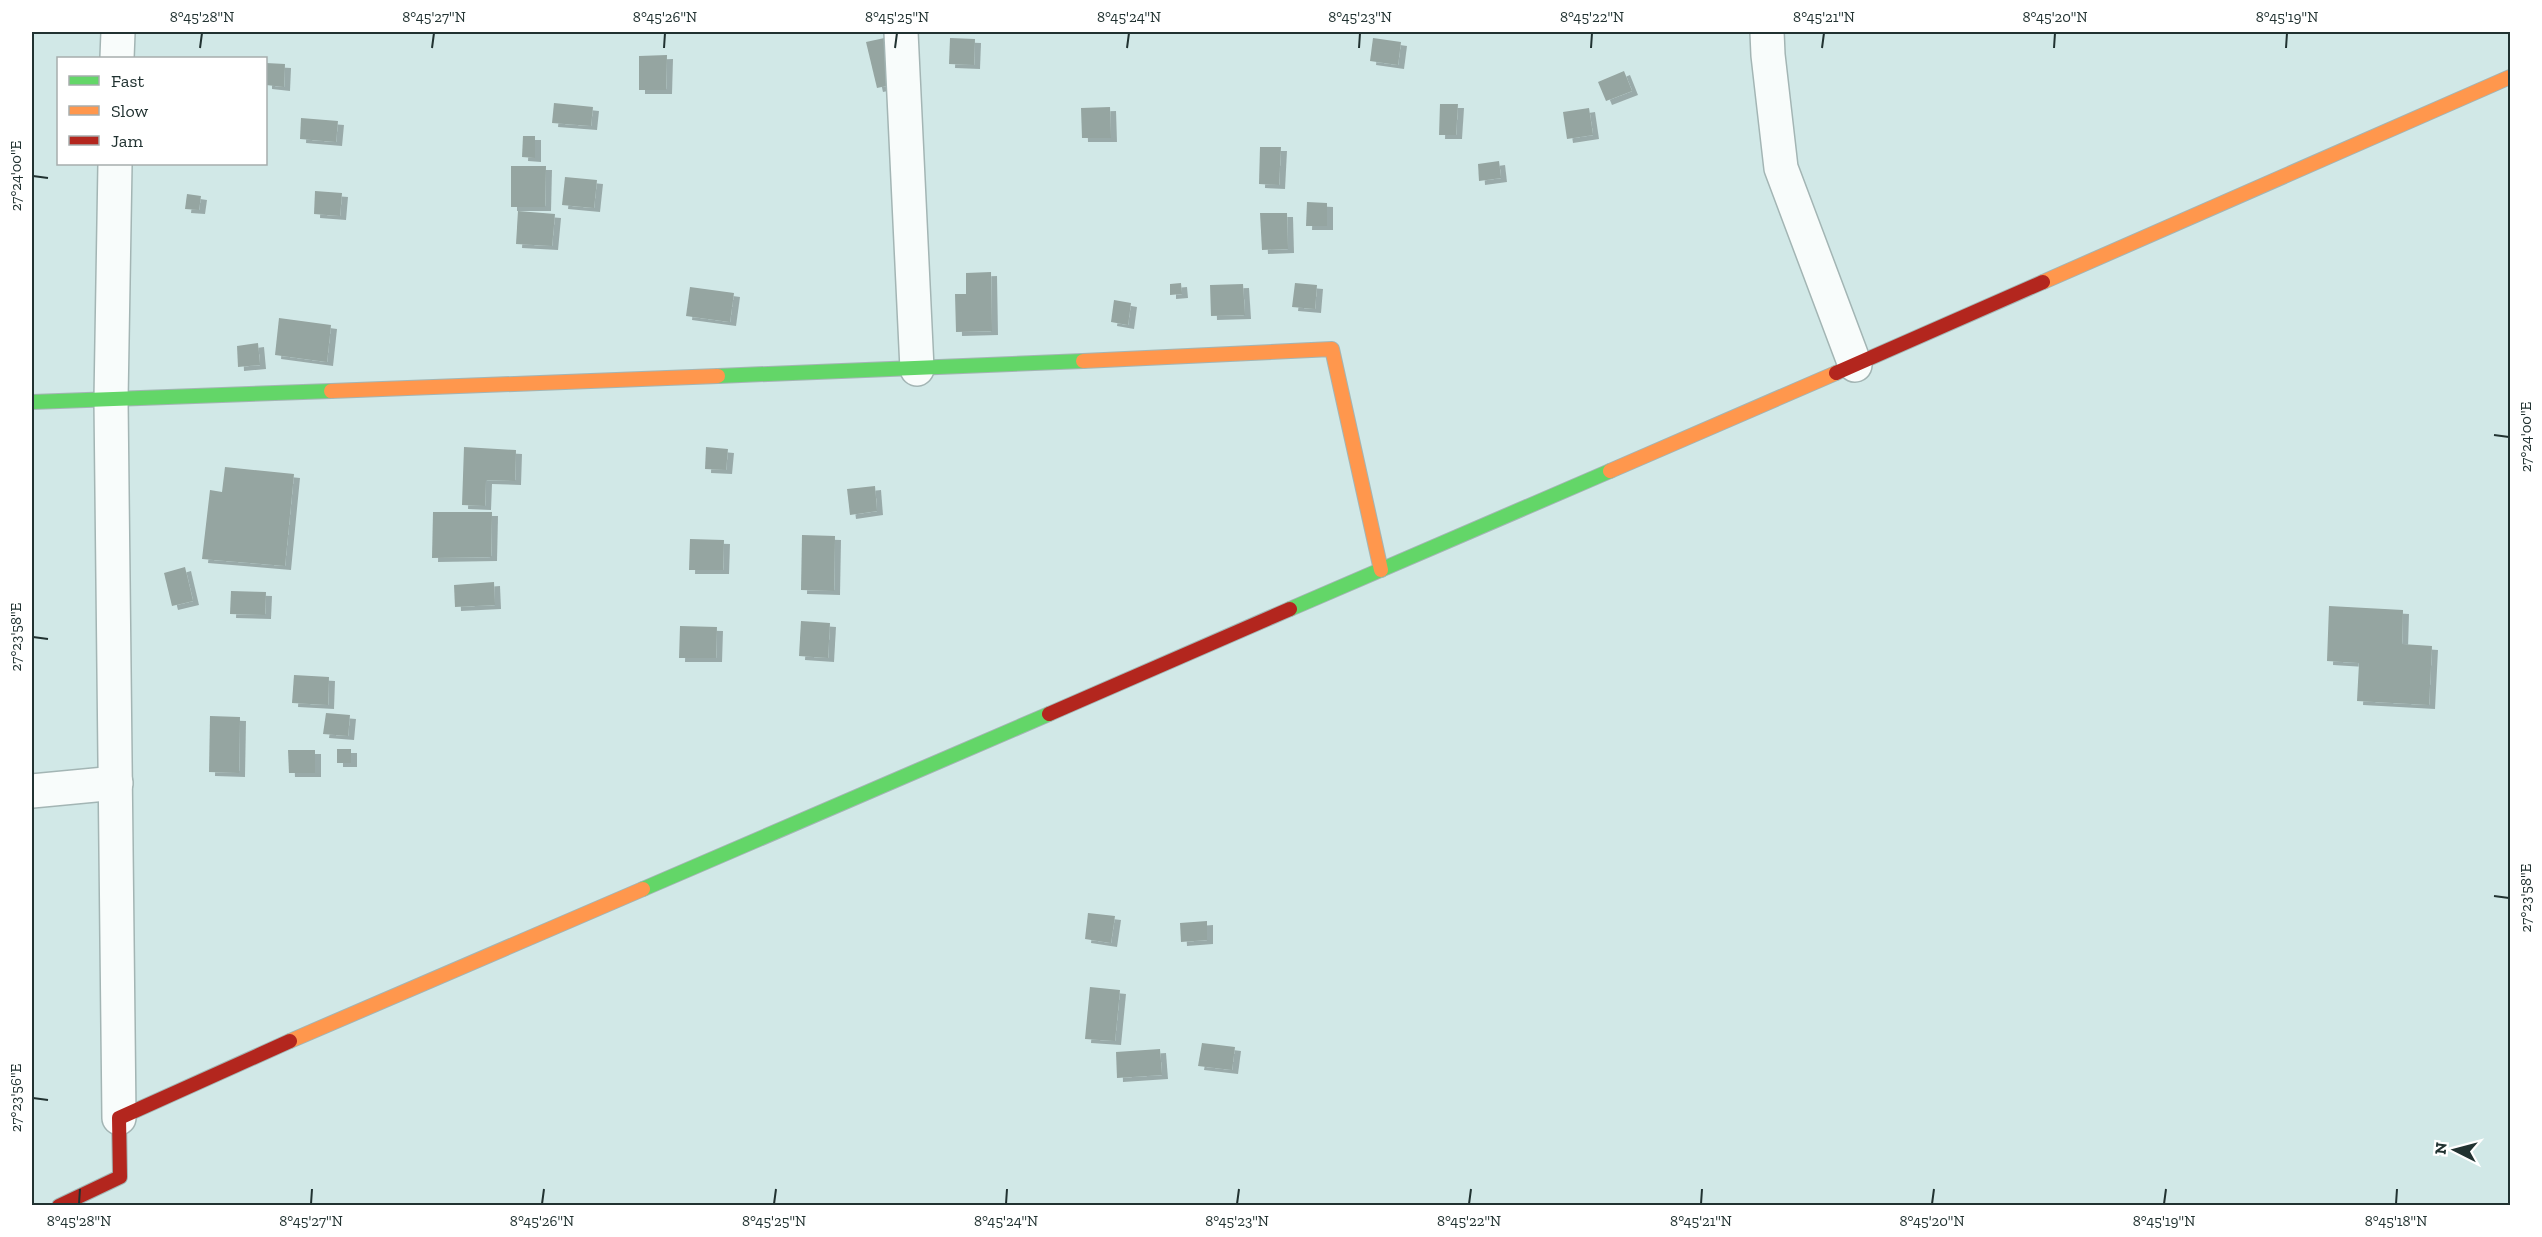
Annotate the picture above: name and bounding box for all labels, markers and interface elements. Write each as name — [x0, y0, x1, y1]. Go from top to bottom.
text: 8°45'28"N — [170, 8, 234, 26]
text: 8°45'27"N — [402, 8, 466, 26]
text: 8°45'26"N — [633, 8, 697, 26]
text: 8°45'25"N — [865, 8, 929, 26]
text: 8°45'24"N — [1097, 8, 1161, 26]
text: 8°45'23"N — [1328, 8, 1392, 26]
text: 8°45'22"N — [1560, 8, 1624, 26]
text: 8°45'21"N — [1793, 8, 1855, 26]
text: 8°45'20"N — [2022, 8, 2088, 26]
text: 8°45'19"N — [2256, 8, 2318, 26]
legend — [57, 57, 267, 165]
text: Fast — [111, 70, 144, 92]
text: Slow — [111, 100, 148, 122]
text: Jam — [111, 130, 143, 152]
text: 27°24'00"E — [7, 140, 25, 211]
text: 27°24'00"E — [2517, 401, 2535, 472]
text: 27°23'58"E — [7, 602, 25, 671]
text: 27°23'58"E — [2517, 863, 2535, 932]
text: 27°23'56"E — [7, 1063, 25, 1132]
north arrow — [2425, 1120, 2485, 1180]
text: N — [2430, 1141, 2451, 1156]
text: 8°45'28"N — [47, 1212, 111, 1230]
text: 8°45'27"N — [279, 1212, 343, 1230]
text: 8°45'26"N — [510, 1212, 574, 1230]
text: 8°45'25"N — [742, 1212, 806, 1230]
text: 8°45'24"N — [974, 1212, 1038, 1230]
text: 8°45'23"N — [1205, 1212, 1269, 1230]
text: 8°45'22"N — [1437, 1212, 1501, 1230]
text: 8°45'21"N — [1670, 1212, 1732, 1230]
text: 8°45'20"N — [1899, 1212, 1965, 1230]
text: 8°45'19"N — [2133, 1212, 2195, 1230]
text: 8°45'18"N — [2365, 1212, 2427, 1230]

